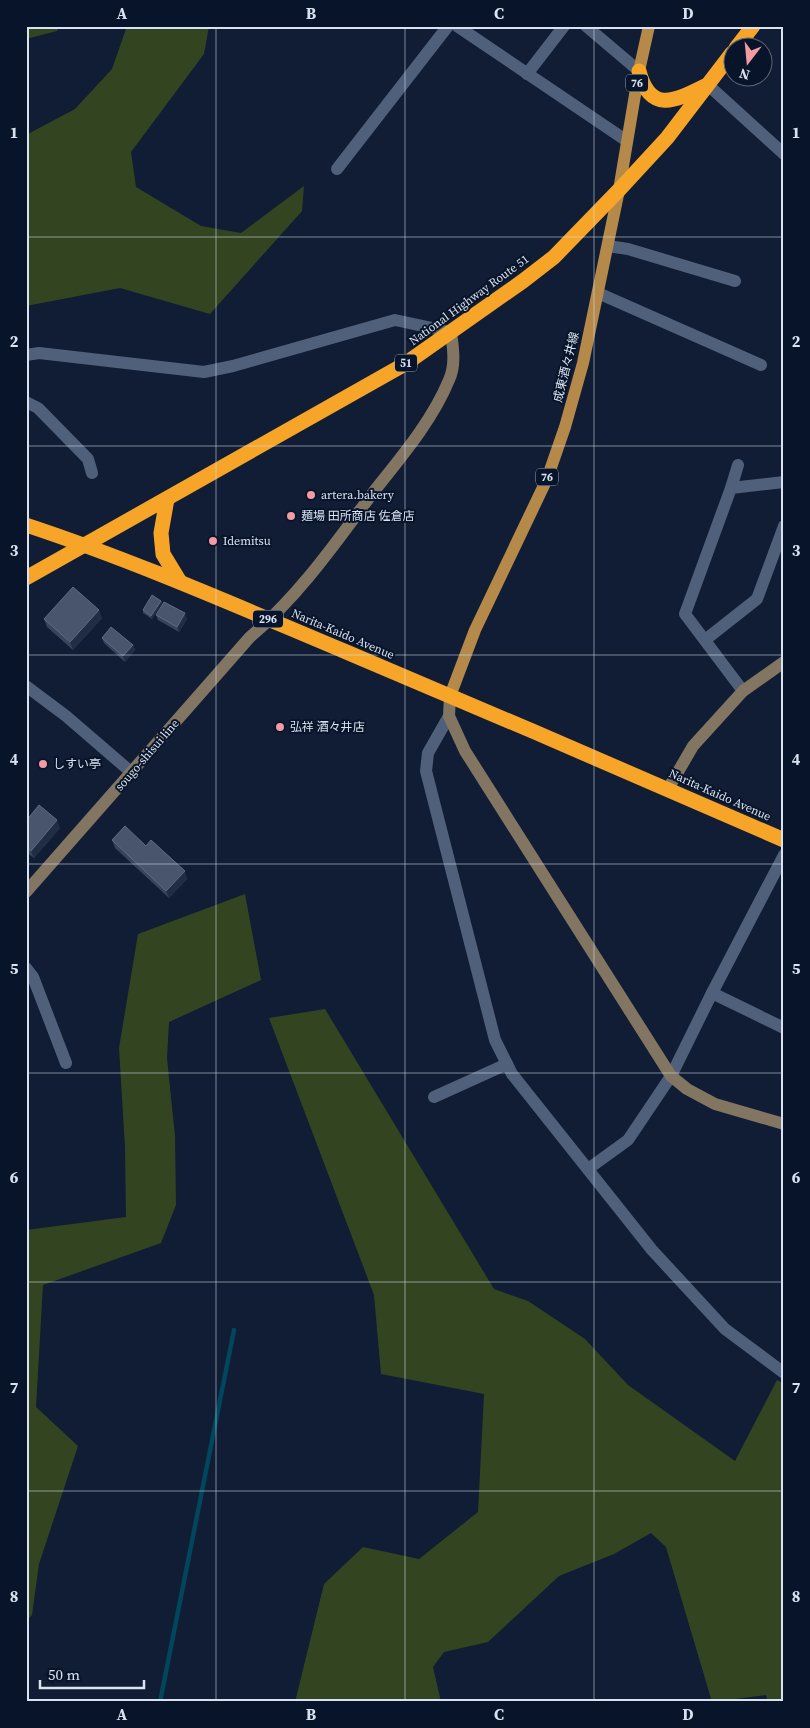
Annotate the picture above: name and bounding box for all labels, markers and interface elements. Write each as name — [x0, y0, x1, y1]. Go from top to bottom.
text: A — [117, 2, 128, 24]
text: B — [306, 2, 317, 24]
text: C — [494, 2, 504, 24]
text: D — [682, 2, 694, 24]
north arrow — [722, 38, 772, 88]
text: N — [737, 63, 752, 86]
road number: 76 — [626, 75, 648, 92]
text: 1 — [10, 121, 18, 143]
text: 1 — [792, 121, 800, 143]
street label: National Highway Route 51 — [406, 251, 532, 349]
text: 2 — [10, 330, 19, 352]
street label: 成東酒々井線 — [550, 330, 582, 404]
text: 2 — [792, 330, 801, 352]
road number: 51 — [395, 354, 417, 372]
road number: 76 — [536, 468, 558, 486]
place label: artera.bakery — [321, 487, 395, 503]
marker: artera.bakery — [305, 489, 317, 501]
place label: 麺場 田所商店 佐倉店 — [301, 508, 415, 524]
marker: 麺場 田所商店 佐倉店 — [285, 510, 297, 522]
place label: Idemitsu — [223, 533, 271, 549]
marker: Idemitsu — [207, 535, 219, 547]
text: 3 — [10, 539, 19, 561]
text: 3 — [792, 539, 801, 561]
street label: Narita-Kaido Avenue — [289, 605, 397, 663]
road number: 296 — [253, 610, 283, 628]
street label: sougo-shisui line — [111, 716, 183, 794]
place label: 弘祥 酒々井店 — [290, 719, 365, 735]
marker: 弘祥 酒々井店 — [274, 721, 286, 733]
text: 4 — [10, 748, 19, 770]
text: 4 — [792, 748, 801, 770]
place label: しすい亭 — [53, 756, 101, 772]
marker: しすい亭 — [37, 758, 49, 770]
street label: Narita-Kaido Avenue — [666, 765, 774, 825]
text: 5 — [10, 957, 19, 979]
text: 5 — [792, 957, 801, 979]
text: 6 — [10, 1166, 19, 1188]
text: 6 — [792, 1166, 801, 1188]
text: 7 — [10, 1376, 19, 1398]
text: 7 — [792, 1376, 801, 1398]
text: 8 — [10, 1585, 18, 1607]
text: 8 — [792, 1585, 800, 1607]
scale bar — [40, 1658, 144, 1690]
text: 50 m — [48, 1664, 80, 1685]
text: A — [117, 1703, 128, 1725]
text: B — [306, 1703, 317, 1725]
text: C — [494, 1703, 504, 1725]
text: D — [682, 1703, 694, 1725]

